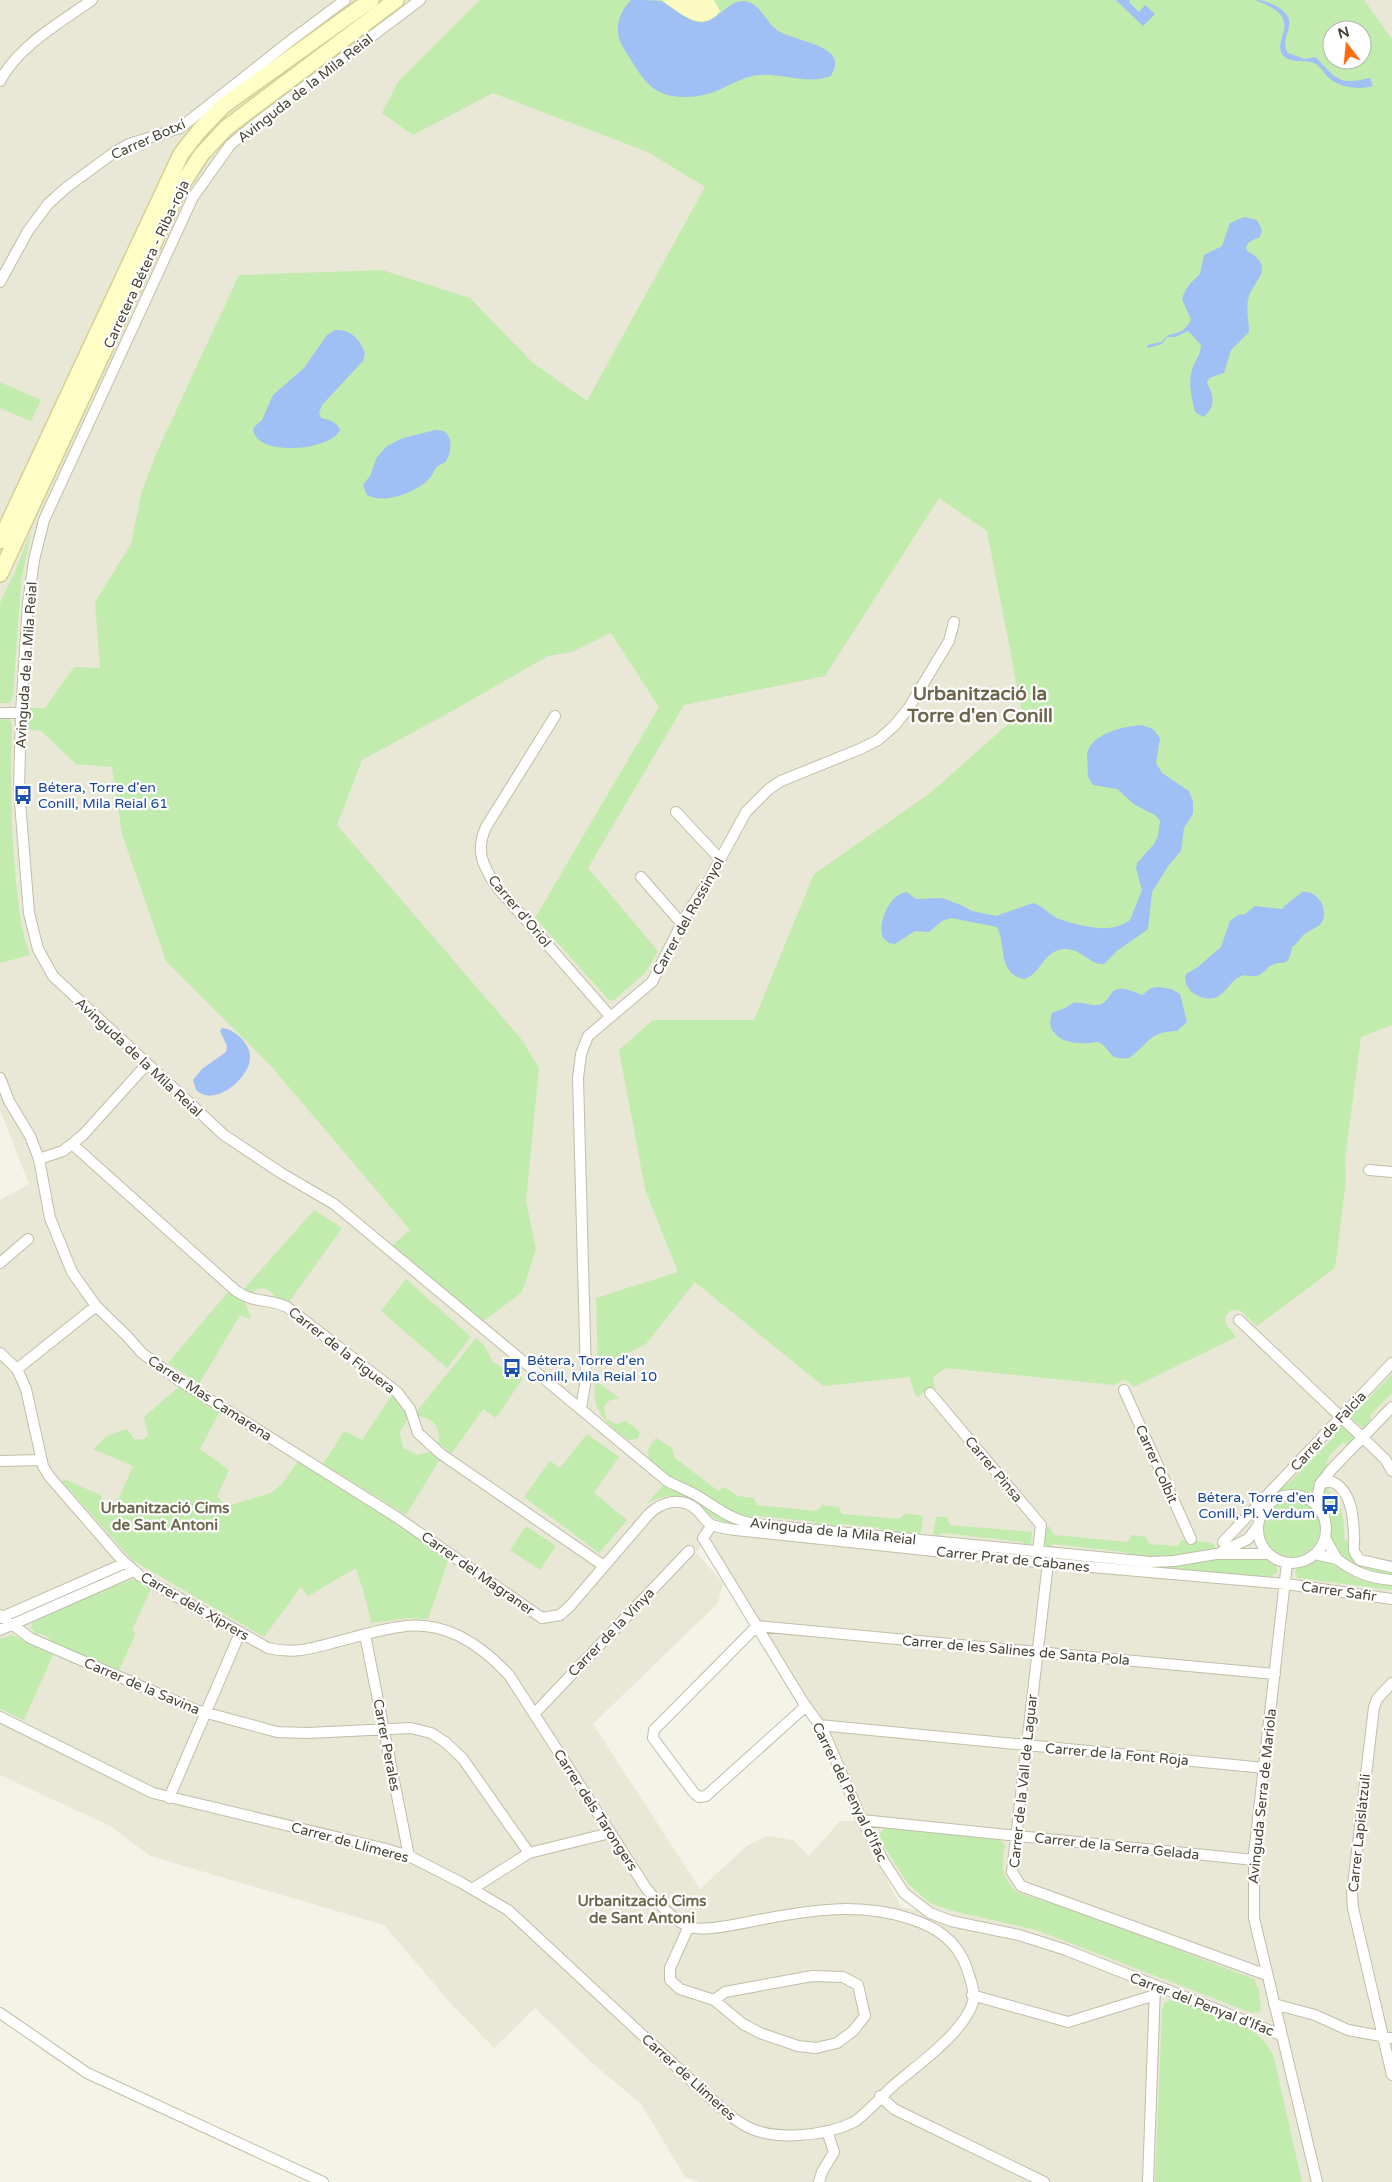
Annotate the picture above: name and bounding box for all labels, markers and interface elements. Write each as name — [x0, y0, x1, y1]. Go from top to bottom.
north arrow — [1322, 20, 1372, 70]
text: N — [1336, 23, 1351, 43]
street label: Avinguda de la Mila Reial — [234, 30, 376, 147]
street label: Carrer Botxí — [108, 115, 188, 163]
street label: Carretera Bétera - Riba-roja — [100, 177, 193, 351]
street label: Avinguda de la Mila Reial — [12, 581, 41, 749]
district label: Urbanització la Torre d'en Conill — [906, 683, 1053, 727]
place label: Bétera, Torre d'en Conill, Mila Reial 61 — [38, 779, 168, 812]
bus stop icon: Bétera, Torre d'en Conill, Mila Reial 61 — [12, 784, 34, 806]
street label: Carrer del Rossinyol — [649, 854, 728, 978]
street label: Carrer d'Oriol — [484, 872, 555, 951]
street label: Avinguda de la Mila Reial — [72, 994, 206, 1121]
street label: Carrer de la Figuera — [285, 1303, 398, 1397]
street label: Carrer Mas Camarena — [144, 1352, 275, 1445]
place label: Bétera, Torre d'en Conill, Mila Reial 10 — [527, 1352, 657, 1385]
bus stop icon: Bétera, Torre d'en Conill, Mila Reial 10 — [501, 1357, 523, 1379]
street label: Carrer de Falcia — [1287, 1388, 1370, 1475]
street label: Carrer Colbit — [1132, 1422, 1182, 1507]
street label: Carrer Pinsa — [961, 1433, 1026, 1506]
place label: Bétera, Torre d'en Conill, Pl. Verdum — [1197, 1489, 1315, 1522]
bus stop icon: Bétera, Torre d'en Conill, Pl. Verdum — [1319, 1494, 1341, 1516]
district label: Urbanització Cims de Sant Antoni — [100, 1499, 230, 1534]
street label: Avinguda de la Mila Reial — [749, 1514, 917, 1549]
street label: Carrer del Magraner — [418, 1528, 538, 1619]
street label: Carrer Prat de Cabanes — [935, 1543, 1091, 1576]
street label: Carrer dels Xiprers — [137, 1568, 252, 1645]
street label: Carrer Safir — [1300, 1578, 1378, 1605]
street label: Carrer de la Vinya — [565, 1584, 658, 1680]
street label: Carrer de les Salines de Santa Pola — [901, 1632, 1131, 1669]
street label: Carrer de la Savina — [81, 1654, 202, 1719]
street label: Carrer de la Vall de Laguar — [1006, 1693, 1041, 1869]
street label: Carrer Perales — [369, 1698, 404, 1793]
street label: Avinguda Serra de Mariola — [1245, 1707, 1280, 1885]
street label: Carrer del Penyal d'Ifac — [808, 1720, 891, 1865]
street label: Carrer de la Font Roja — [1044, 1740, 1190, 1769]
street label: Carrer dels Tarongers — [550, 1746, 642, 1875]
street label: Carrer Lapislàtzuli — [1345, 1773, 1374, 1893]
street label: Carrer de Llimeres — [289, 1819, 411, 1866]
street label: Carrer de la Serra Gelada — [1034, 1829, 1200, 1864]
district label: Urbanització Cims de Sant Antoni — [577, 1892, 707, 1927]
street label: Carrer del Penyal d'Ifac — [1127, 1969, 1276, 2040]
street label: Carrer de Llimeres — [638, 2031, 740, 2124]

